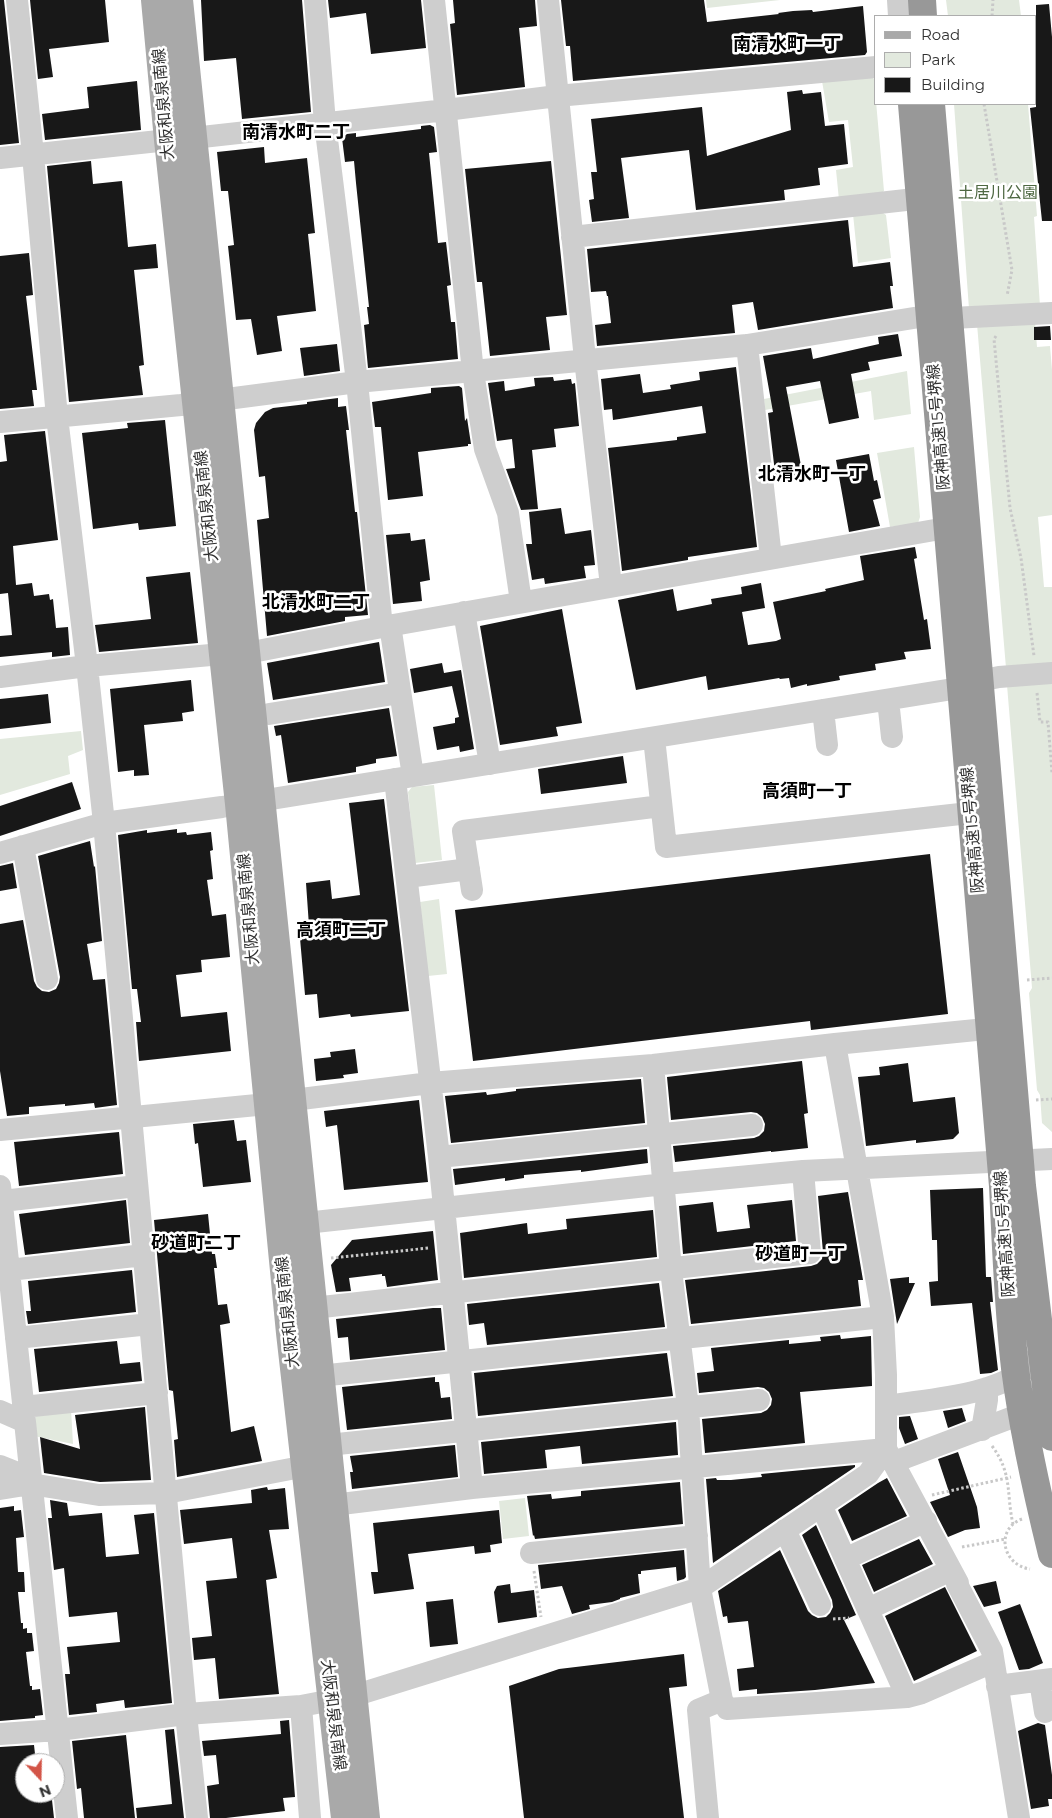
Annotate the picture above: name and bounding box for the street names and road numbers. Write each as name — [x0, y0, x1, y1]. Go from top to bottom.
street label: 大阪和泉泉南線 — [150, 47, 178, 161]
street label: 阪神高速15号堺線 — [924, 363, 954, 491]
street label: 大阪和泉泉南線 — [192, 449, 222, 563]
street label: 阪神高速15号堺線 — [958, 766, 988, 894]
street label: 大阪和泉泉南線 — [235, 852, 263, 966]
street label: 阪神高速15号堺線 — [991, 1170, 1019, 1298]
street label: 大阪和泉泉南線 — [273, 1255, 303, 1369]
street label: 大阪和泉泉南線 — [317, 1658, 349, 1772]

